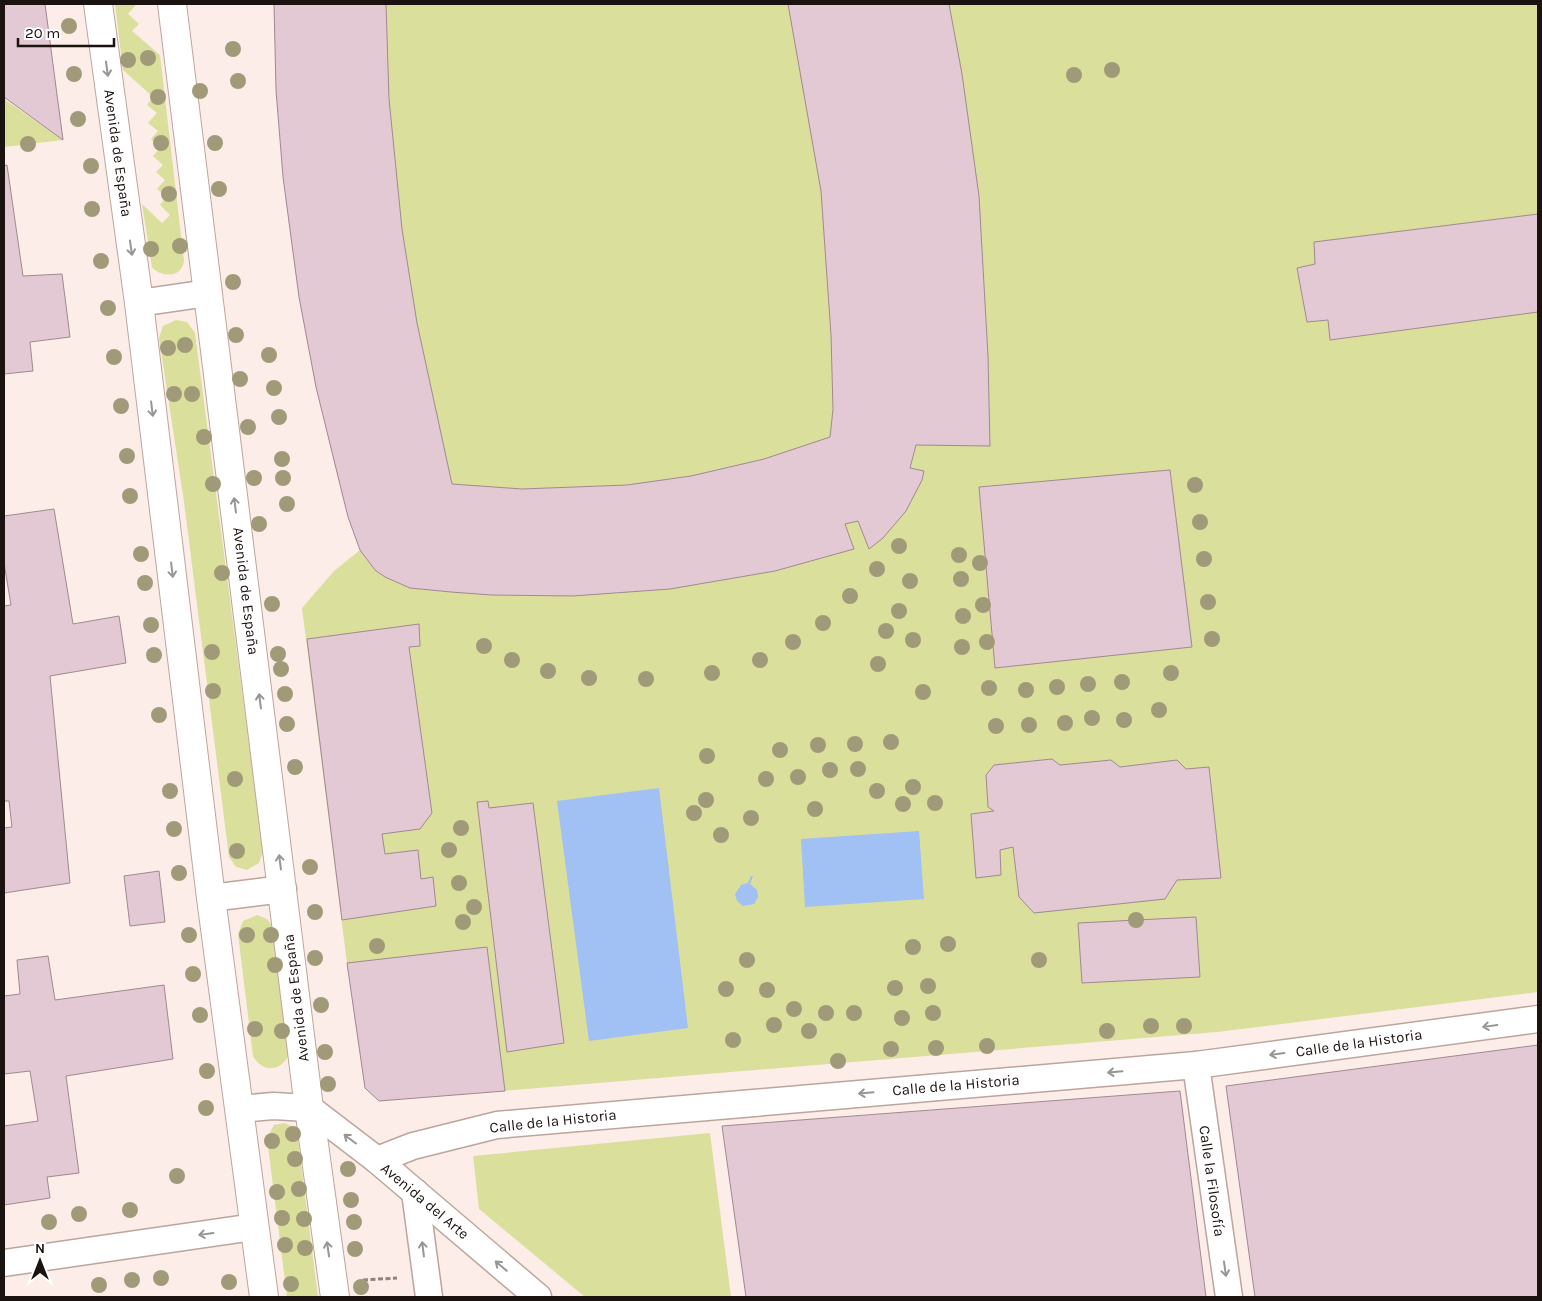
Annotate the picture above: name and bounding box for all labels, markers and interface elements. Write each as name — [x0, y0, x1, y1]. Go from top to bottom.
scale bar — [18, 15, 114, 47]
text: 20 m — [25, 24, 60, 42]
one-way arrow — [102, 61, 112, 77]
street label: Avenida de España — [100, 88, 136, 218]
one-way arrow — [127, 239, 137, 255]
one-way arrow — [147, 401, 157, 417]
one-way arrow — [230, 497, 240, 513]
street label: Avenida de España — [229, 526, 263, 656]
one-way arrow — [167, 562, 177, 578]
one-way arrow — [255, 693, 265, 709]
one-way arrow — [275, 854, 285, 870]
street label: Avenida de España — [279, 933, 313, 1063]
one-way arrow — [1482, 1021, 1498, 1031]
street label: Calle de la Historia — [1295, 1025, 1423, 1061]
one-way arrow — [1269, 1049, 1285, 1059]
one-way arrow — [1108, 1067, 1124, 1077]
street label: Calle de la Historia — [892, 1070, 1020, 1100]
one-way arrow — [859, 1088, 875, 1098]
street label: Calle de la Historia — [489, 1105, 617, 1137]
street label: Calle la Filosofía — [1195, 1124, 1229, 1238]
one-way arrow — [343, 1134, 357, 1144]
street label: Avenida del Arte — [377, 1159, 473, 1243]
one-way arrow — [198, 1229, 214, 1239]
north arrow — [15, 1236, 65, 1286]
text: N — [35, 1240, 45, 1257]
one-way arrow — [323, 1241, 333, 1257]
one-way arrow — [417, 1241, 427, 1257]
one-way arrow — [495, 1260, 508, 1271]
one-way arrow — [1220, 1261, 1230, 1277]

